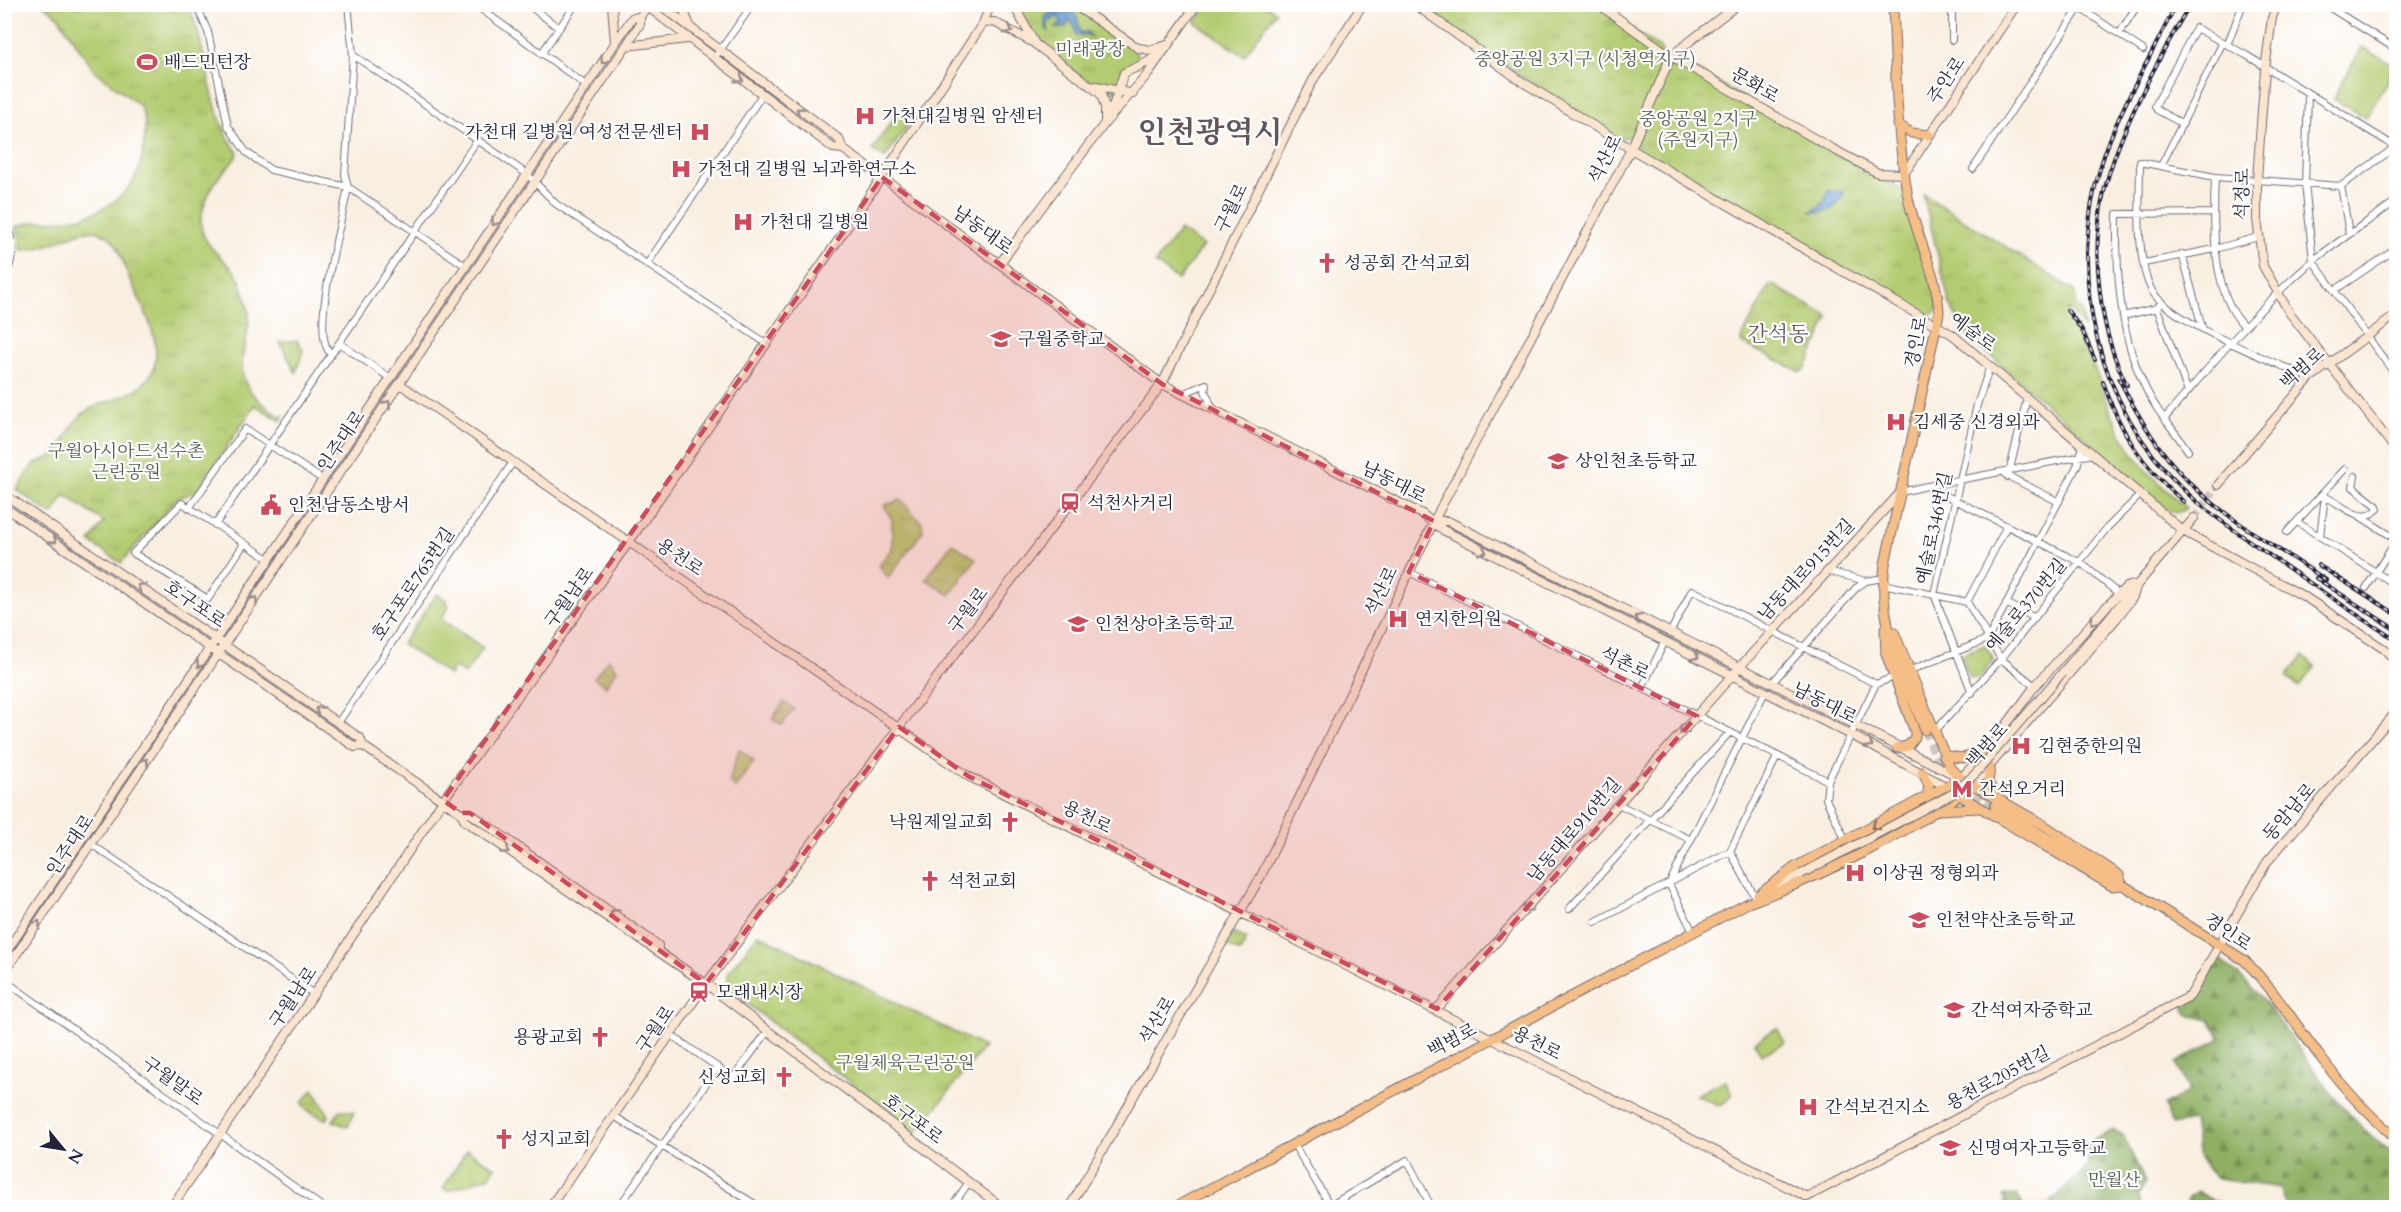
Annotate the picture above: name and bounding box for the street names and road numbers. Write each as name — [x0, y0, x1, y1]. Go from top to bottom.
street label: 주안로 — [1921, 52, 1971, 109]
street label: 문화로 — [1726, 62, 1784, 109]
street label: 석산로 — [1582, 130, 1628, 188]
street label: 석정로 — [2230, 168, 2255, 220]
street label: 구월로 — [1209, 179, 1254, 237]
street label: 남동대로 — [947, 200, 1018, 261]
street label: 예술로 — [1944, 307, 2001, 358]
street label: 경인로 — [1899, 314, 1934, 370]
street label: 백범로 — [2275, 342, 2330, 395]
street label: 인주대로 — [312, 405, 371, 477]
street label: 남동대로 — [1357, 456, 1430, 509]
street label: 예술로346번길 — [1910, 469, 1959, 587]
street label: 남동대로915번길 — [1752, 514, 1861, 627]
street label: 호구포로765번길 — [366, 523, 461, 646]
street label: 용천로 — [651, 532, 708, 582]
street label: 예술로370번길 — [1980, 553, 2073, 657]
street label: 구월남로 — [539, 562, 600, 633]
street label: 석산로 — [1359, 562, 1404, 620]
street label: 호구포로 — [159, 575, 231, 634]
street label: 구월로 — [942, 582, 994, 639]
street label: 석촌로 — [1596, 641, 1654, 686]
street label: 남동대로 — [1788, 677, 1861, 730]
street label: 백범로 — [1961, 718, 2014, 773]
street label: 남동대로916번길 — [1522, 772, 1627, 888]
street label: 동암남로 — [2257, 778, 2322, 847]
street label: 용천로 — [1058, 795, 1116, 840]
street label: 인주대로 — [41, 809, 100, 881]
street label: 경인로 — [2199, 907, 2256, 957]
street label: 구월남로 — [264, 961, 323, 1033]
street label: 석산로 — [1133, 991, 1182, 1049]
street label: 구월로 — [630, 1001, 681, 1058]
street label: 백범로 — [1423, 1017, 1481, 1064]
street label: 용천로 — [1508, 1020, 1566, 1066]
street label: 용천로205번길 — [1942, 1041, 2055, 1116]
street label: 구월말로 — [137, 1051, 208, 1112]
street label: 호구포로 — [877, 1088, 948, 1150]

